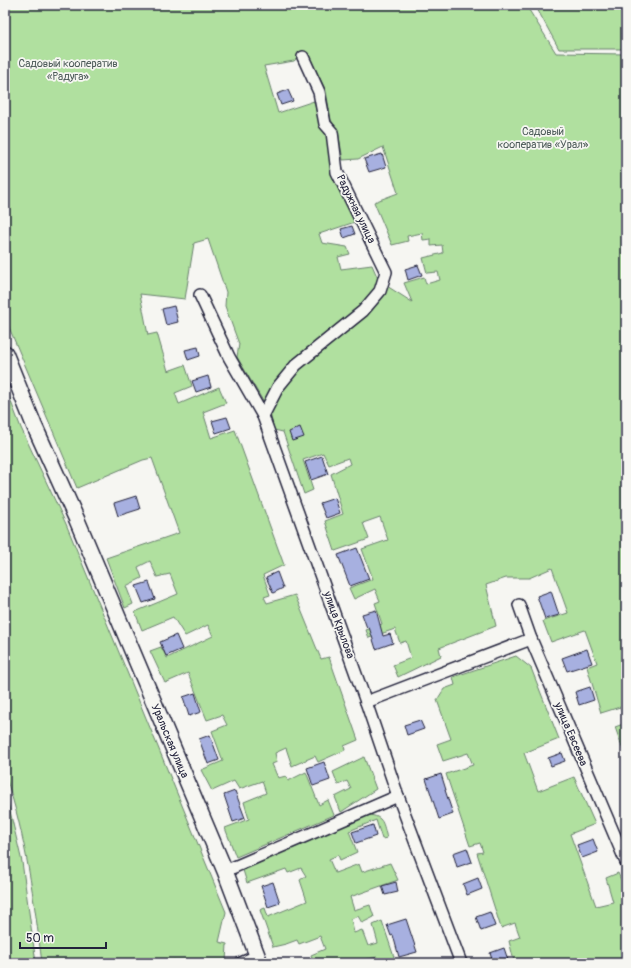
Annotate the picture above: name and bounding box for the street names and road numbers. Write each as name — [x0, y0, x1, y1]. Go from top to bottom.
street label: Радужная улица — [334, 173, 378, 245]
street label: улица Крылова — [320, 589, 357, 660]
street label: улица Евсеева — [551, 699, 590, 768]
street label: Уральская улица — [149, 702, 191, 780]

